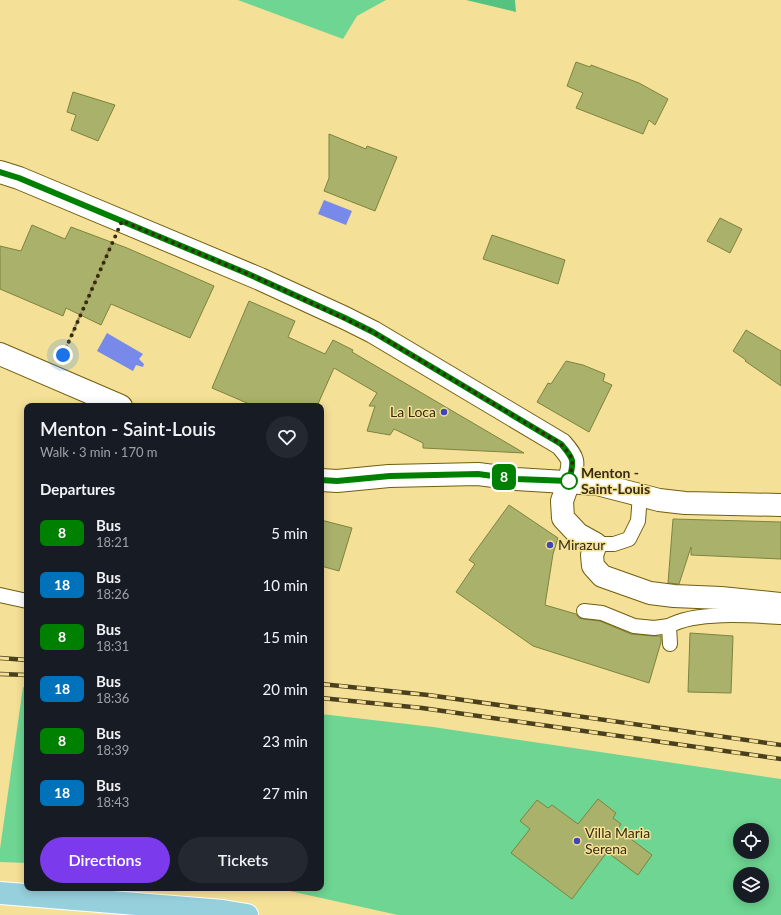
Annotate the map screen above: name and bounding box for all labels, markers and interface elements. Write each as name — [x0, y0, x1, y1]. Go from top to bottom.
your location — [53, 345, 73, 365]
place label: La Loca — [390, 403, 436, 420]
marker: La Loca — [439, 407, 449, 417]
button: heart — [266, 416, 308, 458]
text: Menton - Saint-Louis — [40, 417, 216, 440]
text: Walk · 3 min · 170 m — [40, 444, 158, 460]
line badge: 8 — [491, 464, 517, 490]
place label: Menton - Saint-Louis — [581, 464, 650, 497]
text: 8 — [500, 468, 508, 485]
marker: Menton - Saint-Louis — [560, 472, 578, 490]
text: Departures — [40, 480, 115, 498]
text: Bus — [96, 516, 121, 534]
text: 8 — [58, 524, 66, 541]
text: 5 min — [271, 524, 308, 542]
text: 18:21 — [96, 534, 129, 550]
place label: Mirazur — [558, 536, 605, 553]
marker: Mirazur — [545, 540, 555, 550]
text: Bus — [96, 568, 121, 586]
text: 18 — [54, 576, 70, 593]
text: 10 min — [262, 576, 308, 594]
text: 18:26 — [96, 586, 129, 602]
text: Bus — [96, 620, 121, 638]
text: 8 — [58, 628, 66, 645]
text: 15 min — [262, 628, 308, 646]
text: 18:31 — [96, 638, 129, 654]
text: Bus — [96, 672, 121, 690]
text: 18 — [54, 680, 70, 697]
text: 20 min — [262, 680, 308, 698]
text: 18:36 — [96, 690, 129, 706]
text: Bus — [96, 724, 121, 742]
text: 8 — [58, 732, 66, 749]
text: 23 min — [262, 732, 308, 750]
text: 18:39 — [96, 742, 129, 758]
text: Bus — [96, 776, 121, 794]
text: 18 — [54, 784, 70, 801]
text: 27 min — [262, 784, 308, 802]
text: 18:43 — [96, 794, 129, 810]
map controls — [733, 823, 769, 903]
button: locate — [733, 823, 769, 859]
place label: Villa Maria Serena — [585, 824, 650, 857]
marker: Villa Maria Serena — [572, 836, 582, 846]
button: Directions — [40, 837, 170, 883]
button: Tickets — [178, 837, 308, 883]
button: layers — [733, 867, 769, 903]

